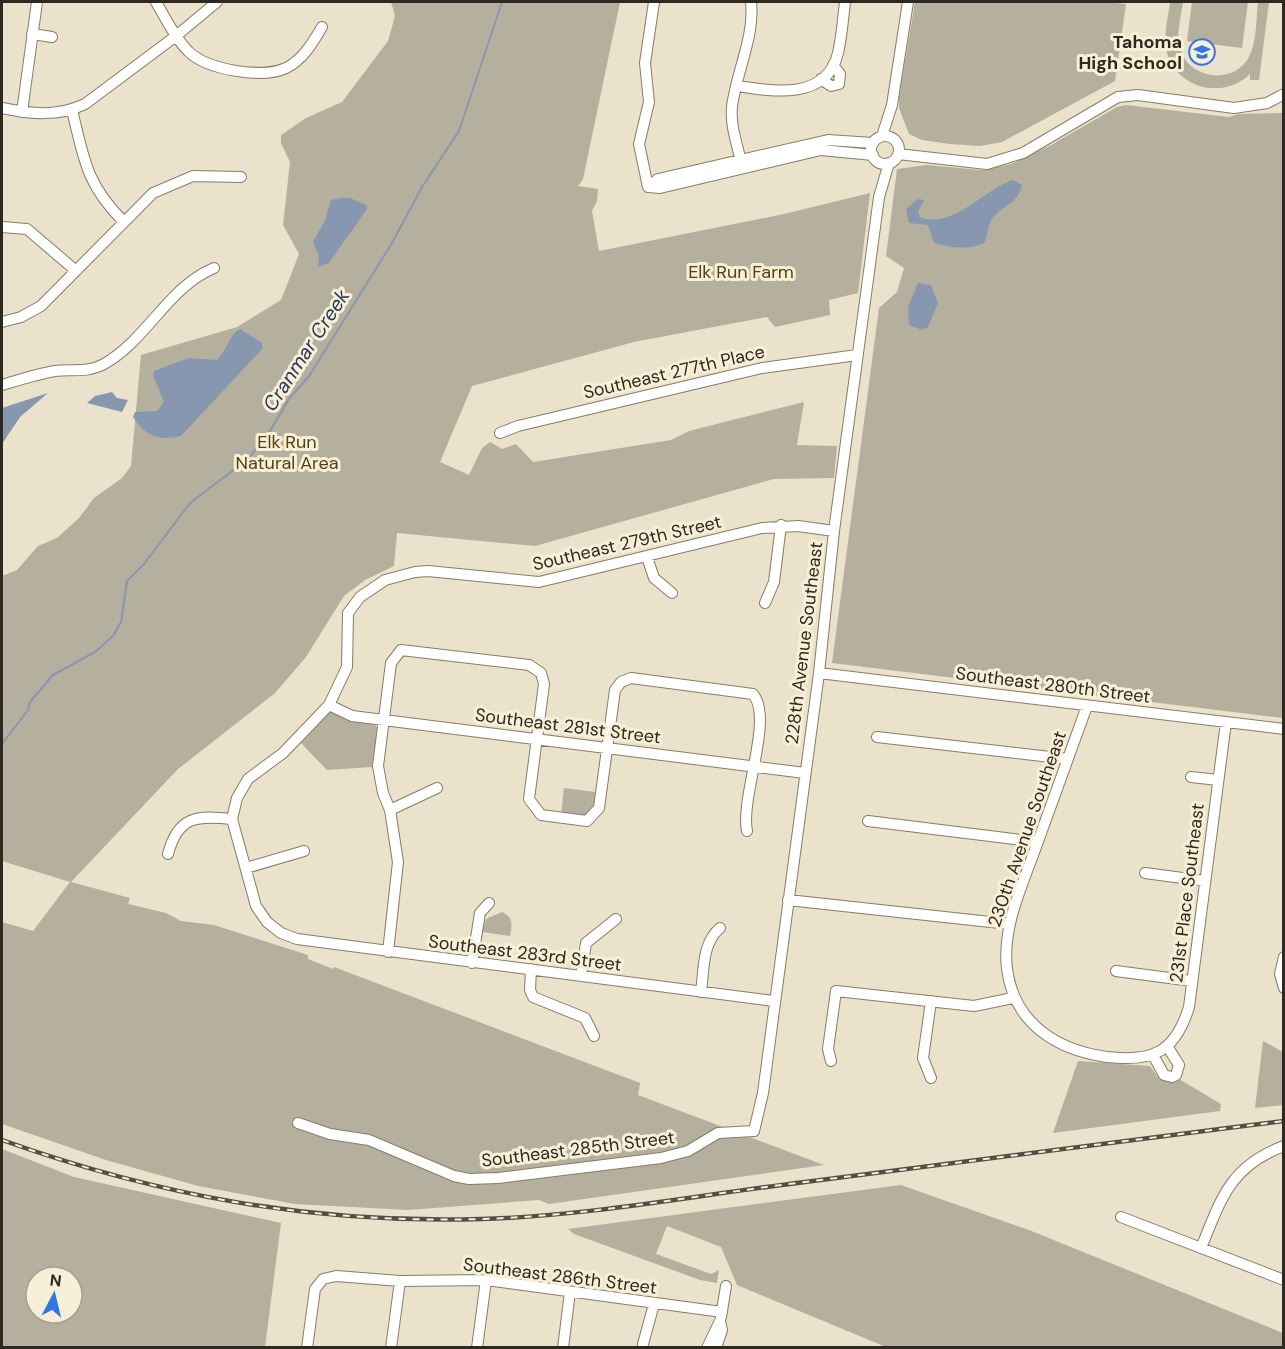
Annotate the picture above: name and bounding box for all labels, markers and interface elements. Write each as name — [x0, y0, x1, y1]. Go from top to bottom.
place label: Tahoma High School — [1078, 30, 1182, 75]
school or university icon: Tahoma High School — [1187, 37, 1217, 67]
park label: Elk Run Farm — [688, 260, 794, 284]
water label: Cranmar Creek — [257, 283, 356, 416]
street label: Southeast 277th Place — [581, 339, 767, 405]
park label: Elk Run Natural Area — [236, 430, 338, 475]
street label: Southeast 279th Street — [530, 510, 724, 576]
street label: 228th Avenue Southeast — [780, 540, 828, 746]
street label: Southeast 280th Street — [954, 661, 1152, 709]
street label: Southeast 281st Street — [474, 703, 662, 749]
street label: 230th Avenue Southeast — [982, 728, 1072, 930]
street label: 231st Place Southeast — [1164, 802, 1210, 984]
street label: Southeast 283rd Street — [427, 929, 623, 977]
street label: Southeast 285th Street — [480, 1125, 676, 1173]
street label: Southeast 286th Street — [462, 1252, 658, 1300]
north arrow — [24, 1265, 84, 1325]
text: N — [49, 1269, 63, 1292]

